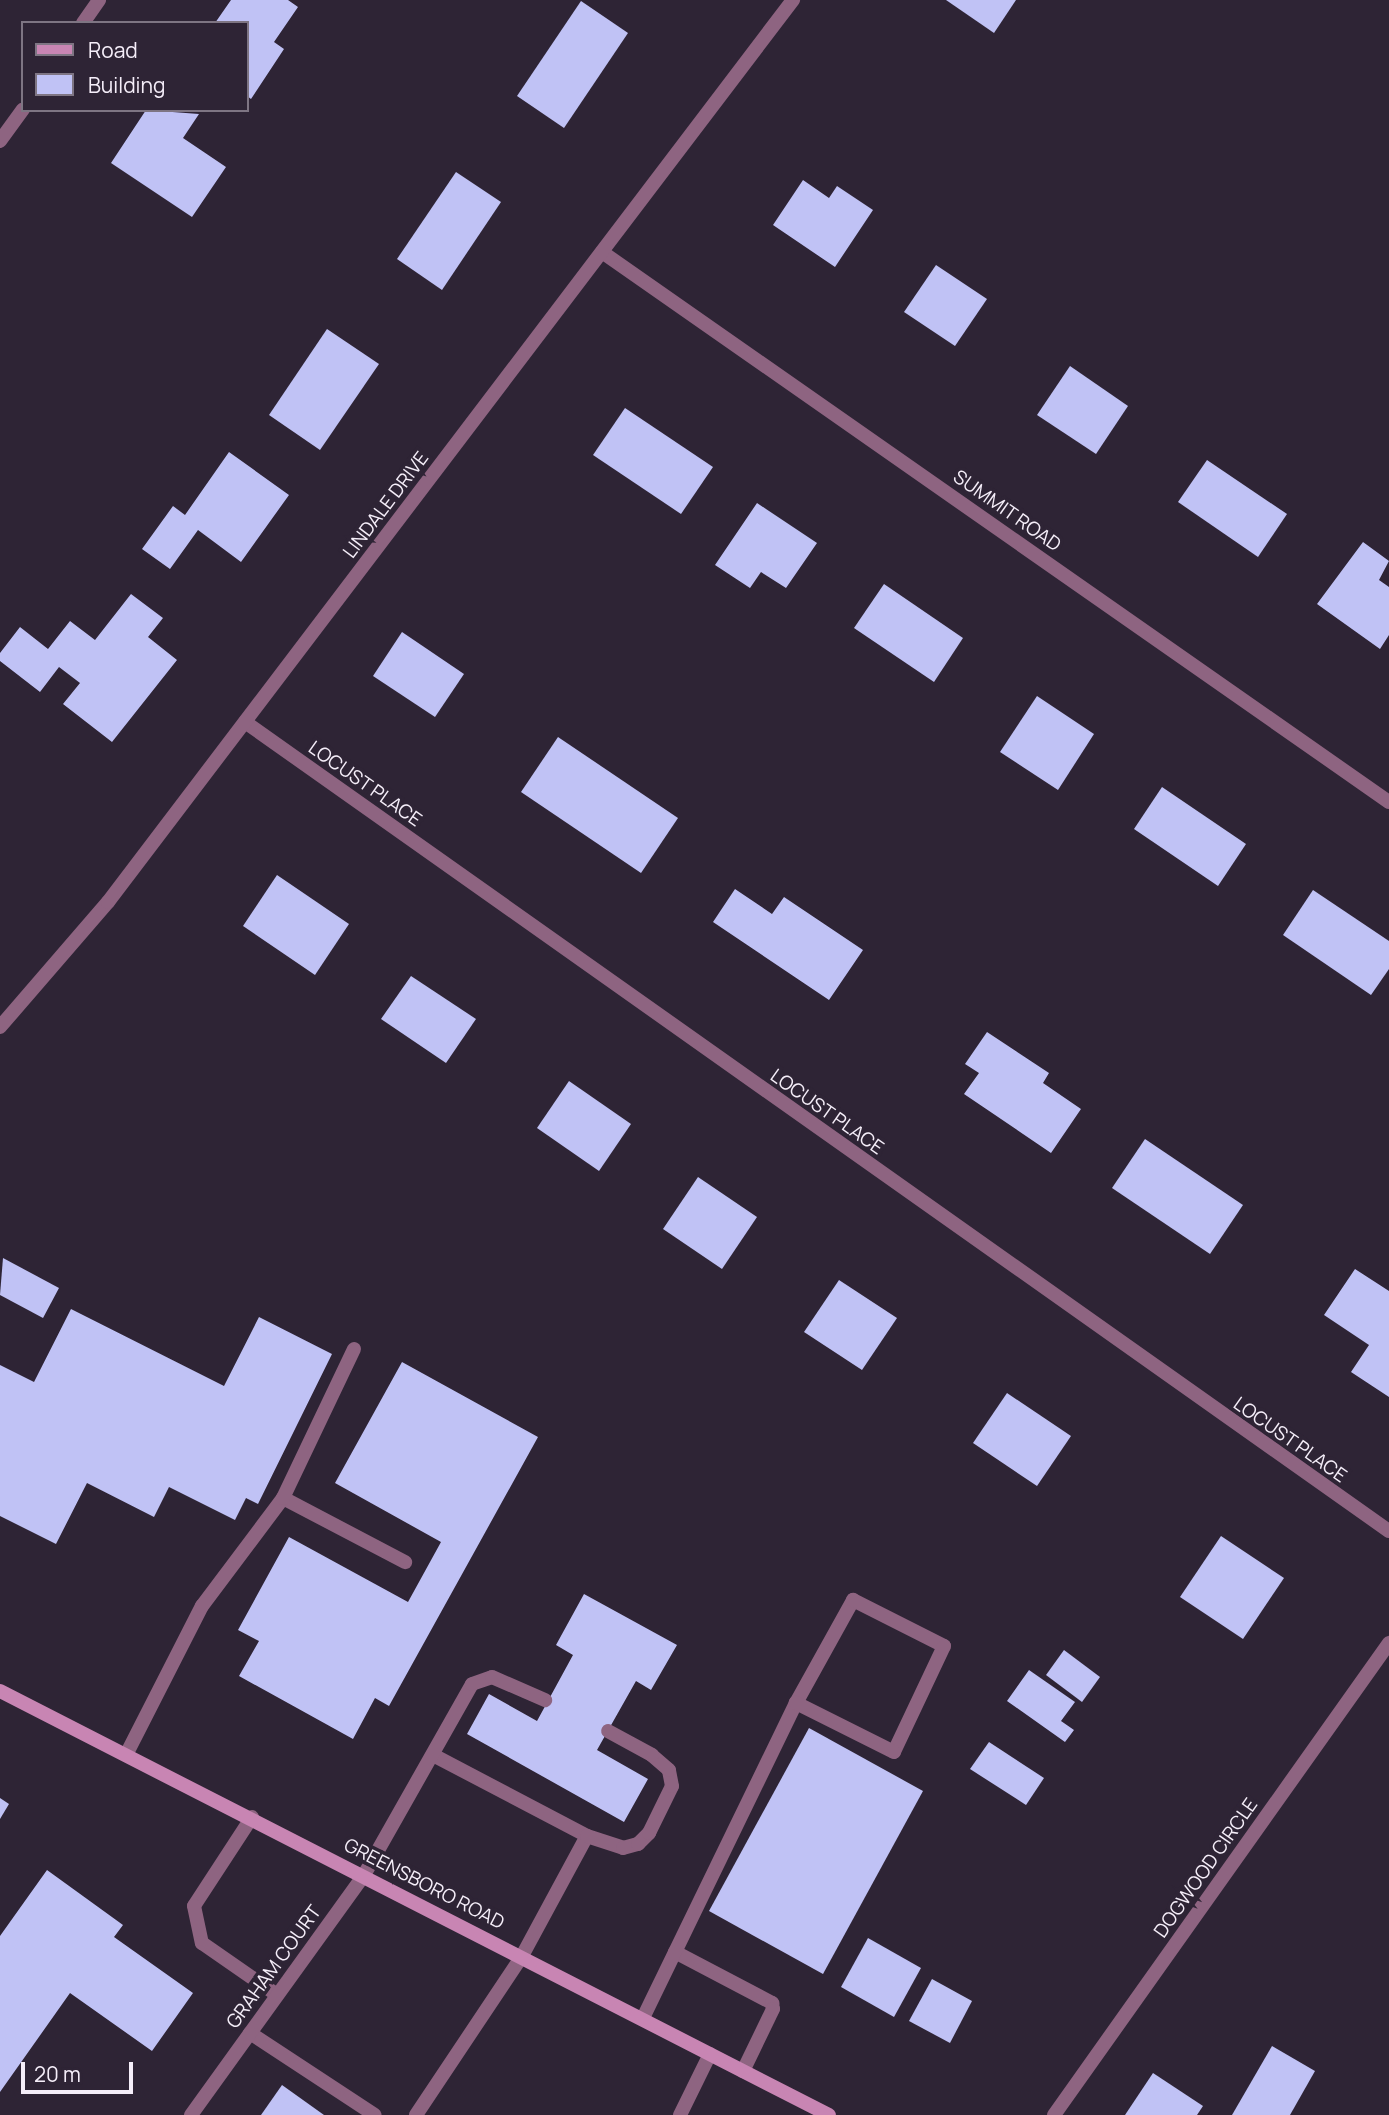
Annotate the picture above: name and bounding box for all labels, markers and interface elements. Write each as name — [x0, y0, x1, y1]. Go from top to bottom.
legend — [21, 21, 248, 112]
text: Road — [88, 36, 138, 64]
text: Building — [88, 71, 165, 99]
street label: LINDALE DRIVE — [339, 447, 433, 563]
street label: SUMMIT ROAD — [949, 465, 1065, 557]
street label: LOCUST PLACE — [304, 736, 426, 832]
street label: LOCUST PLACE — [766, 1064, 888, 1160]
street label: LOCUST PLACE — [1229, 1392, 1351, 1488]
street label: DOGWOOD CIRCLE — [1149, 1794, 1263, 1942]
street label: GREENSBORO ROAD — [340, 1834, 508, 1934]
street label: GRAHAM COURT — [222, 1901, 326, 2033]
scale bar — [24, 2048, 136, 2092]
text: 20 m — [34, 2060, 81, 2088]

